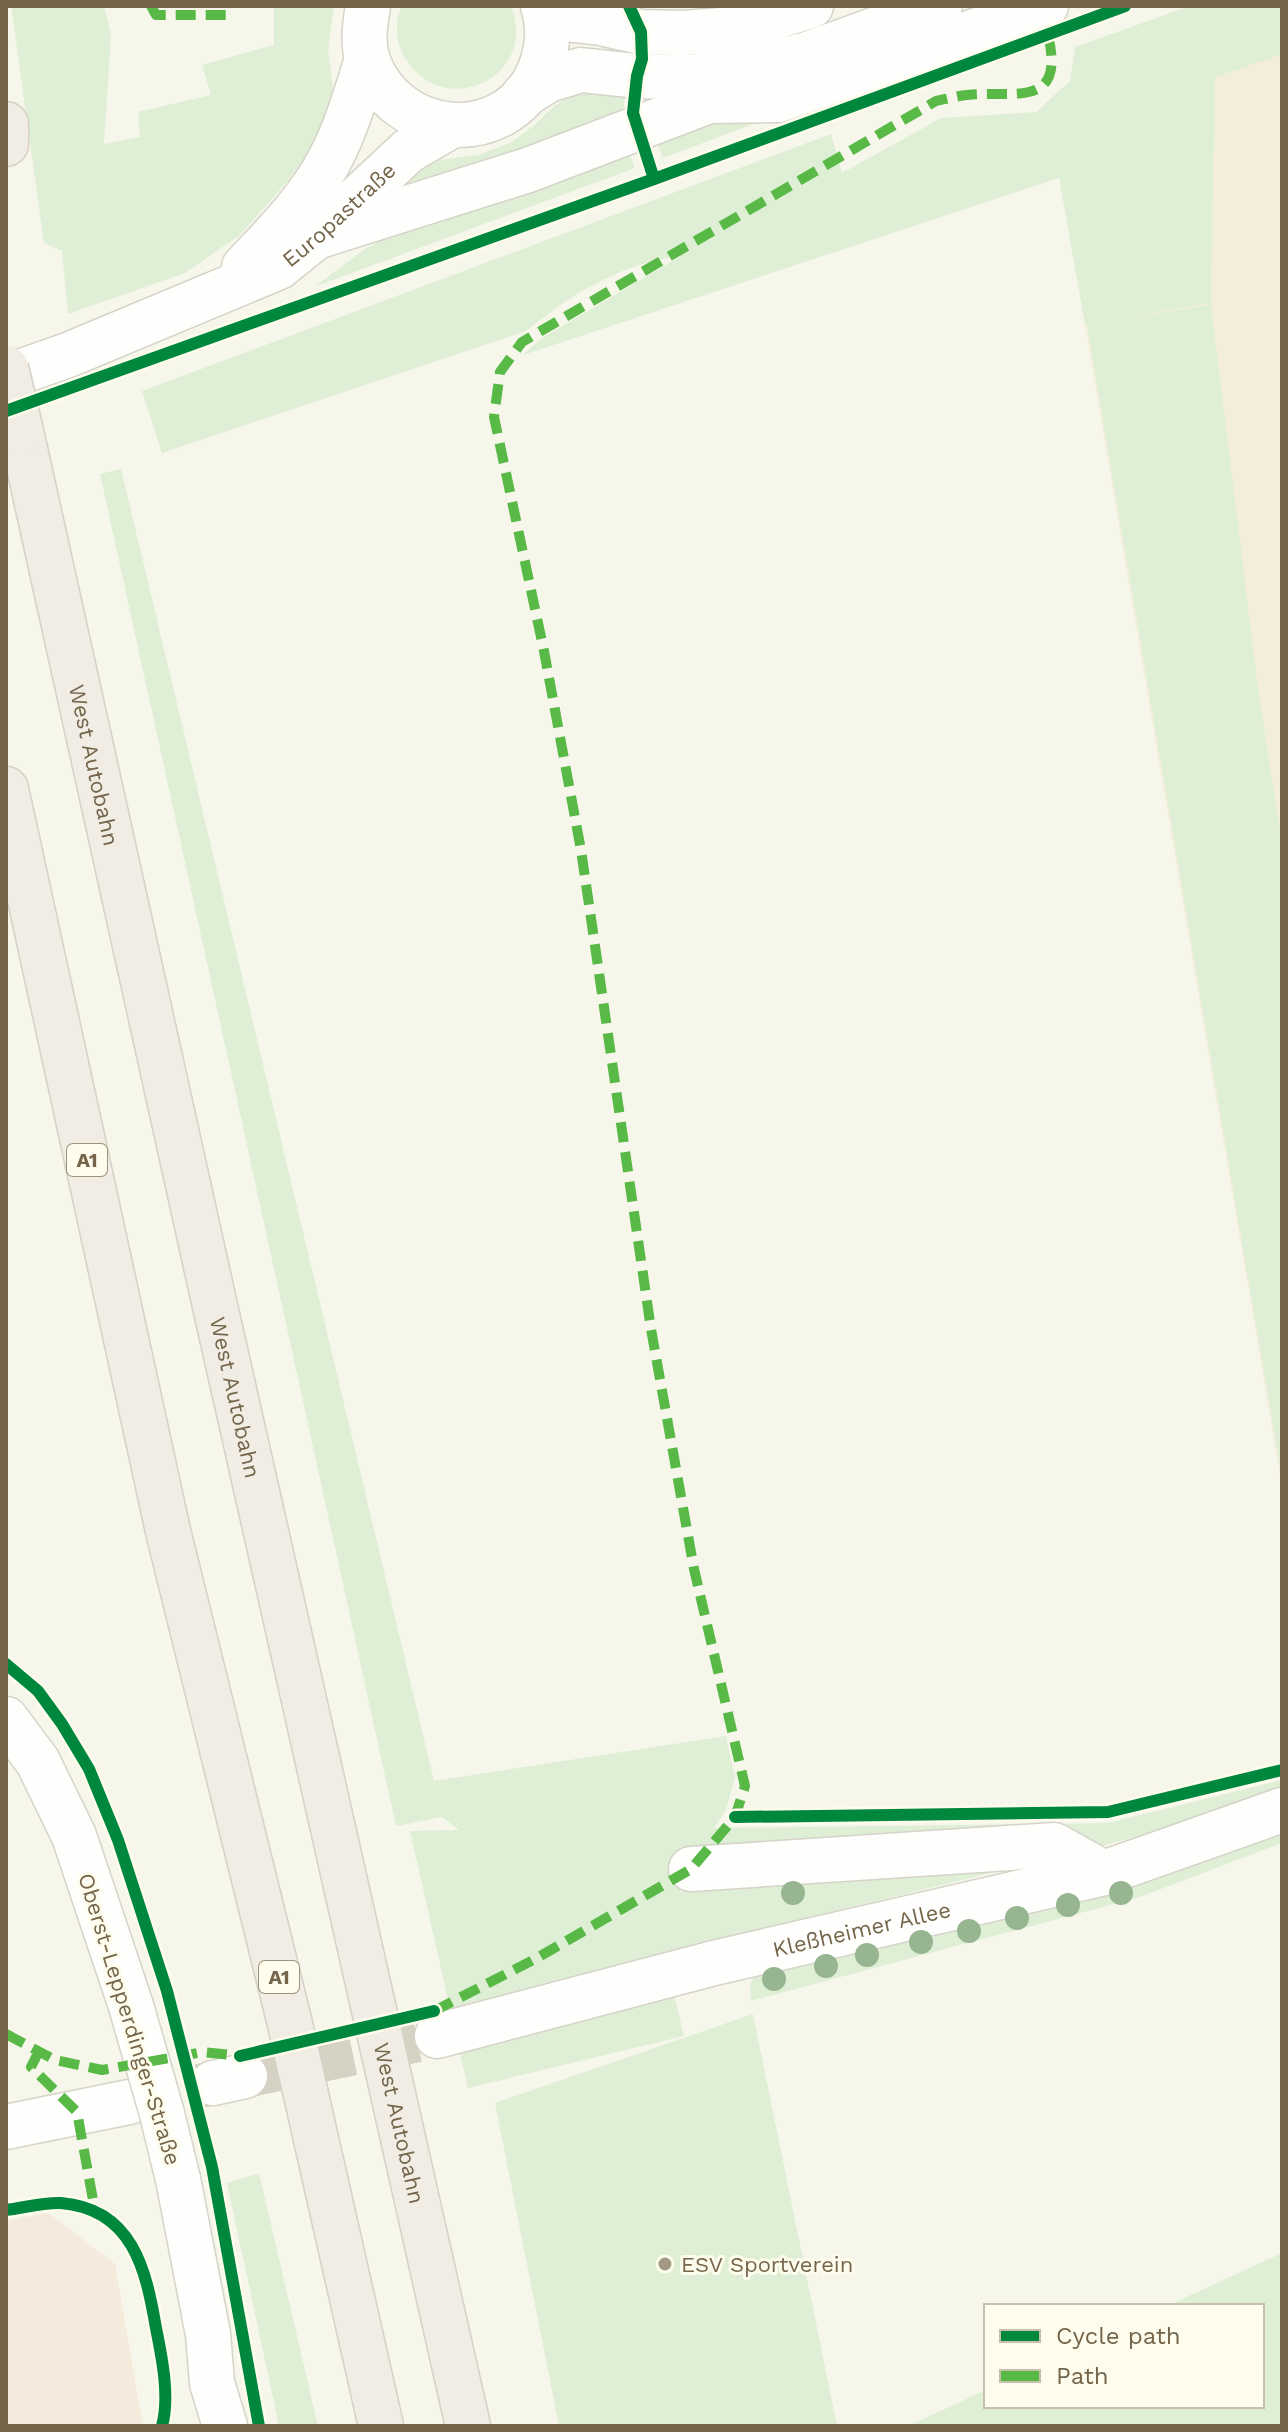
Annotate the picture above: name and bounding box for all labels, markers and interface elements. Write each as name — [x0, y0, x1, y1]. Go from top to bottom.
street label: Europastraße — [277, 157, 401, 272]
street label: West Autobahn — [64, 682, 124, 848]
road number: A1 — [67, 1144, 107, 1176]
street label: West Autobahn — [205, 1315, 265, 1481]
street label: Oberst-Lepperdinger-Straße — [73, 1870, 186, 2168]
street label: Kleßheimer Allee — [770, 1897, 953, 1962]
road number: A1 — [259, 1961, 299, 1993]
street label: West Autobahn — [369, 2040, 429, 2206]
place label: ESV Sportverein — [681, 2252, 853, 2277]
marker: ESV Sportverein — [656, 2255, 674, 2273]
legend — [984, 2304, 1264, 2408]
text: Cycle path — [1056, 2322, 1181, 2350]
text: Path — [1056, 2362, 1109, 2390]

